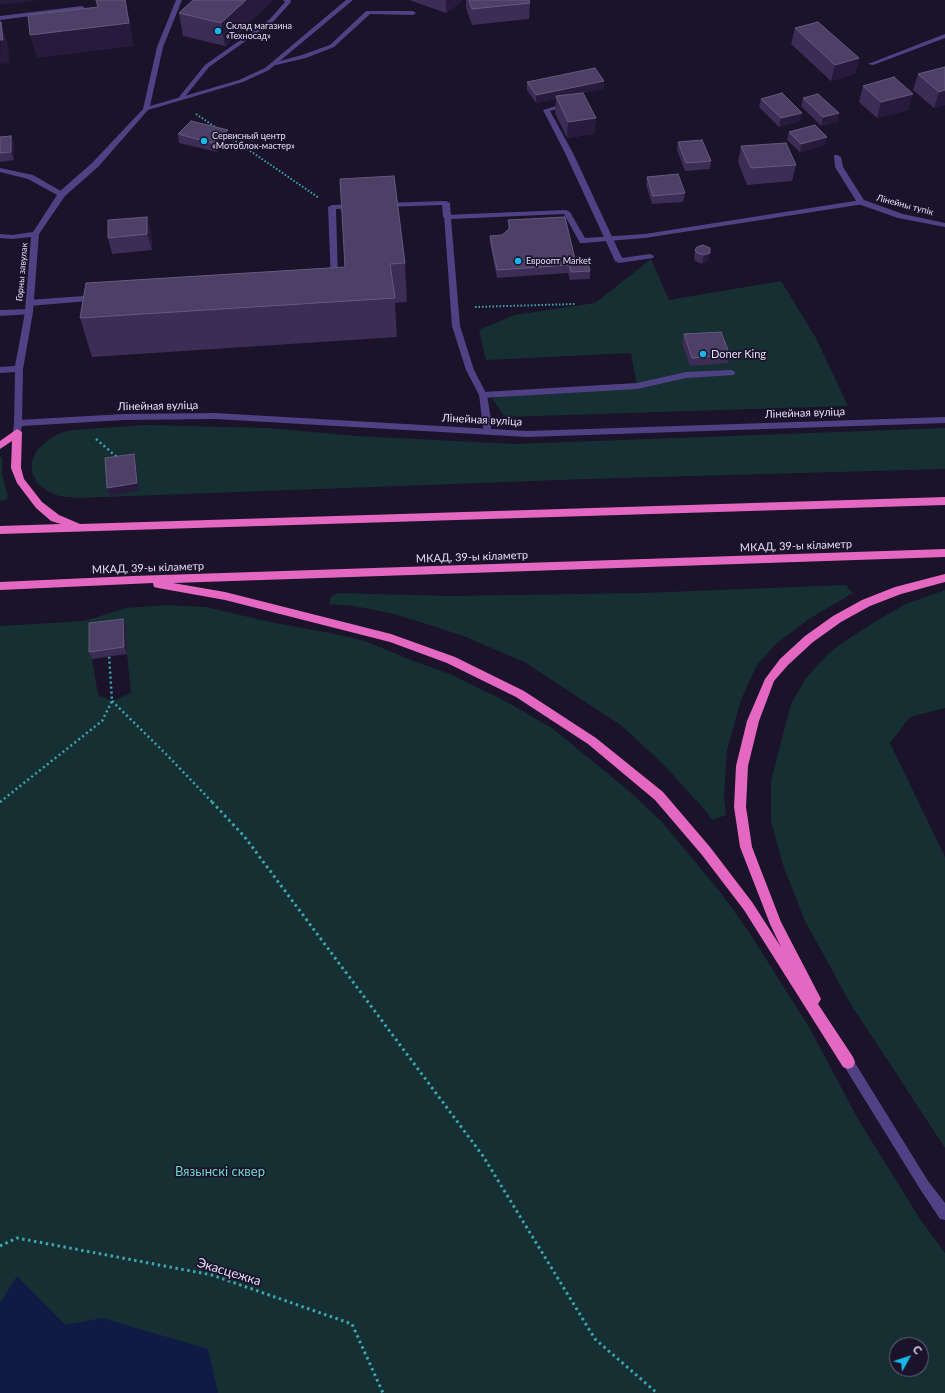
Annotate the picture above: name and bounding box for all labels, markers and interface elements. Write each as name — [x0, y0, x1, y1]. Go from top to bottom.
place label: Склад магазина «Техносад» — [226, 21, 292, 42]
marker: Склад магазина «Техносад» — [213, 26, 223, 36]
place label: Сервисный центр «Мотоблок-мастер» — [212, 131, 295, 152]
marker: Сервисный центр «Мотоблок-мастер» — [199, 136, 209, 146]
street label: Лінейны тупік — [875, 192, 935, 218]
street label: Горны завулак — [14, 242, 30, 302]
marker: Евроопт Market — [513, 256, 523, 266]
place label: Евроопт Market — [526, 256, 591, 266]
place label: Doner King — [711, 347, 766, 361]
marker: Doner King — [698, 349, 708, 359]
street label: Лінейная вуліца — [118, 399, 198, 413]
street label: Лінейная вуліца — [765, 405, 845, 421]
street label: Лінейная вуліца — [441, 411, 523, 429]
street label: МКАД, 39-ы кіламетр — [740, 537, 852, 555]
street label: МКАД, 39-ы кіламетр — [416, 548, 528, 566]
street label: МКАД, 39-ы кіламетр — [92, 559, 204, 577]
park label: Вязынскі сквер — [175, 1164, 265, 1180]
street label: Экасцежка — [195, 1255, 263, 1289]
north arrow — [889, 1337, 929, 1377]
text: С — [910, 1343, 925, 1357]

